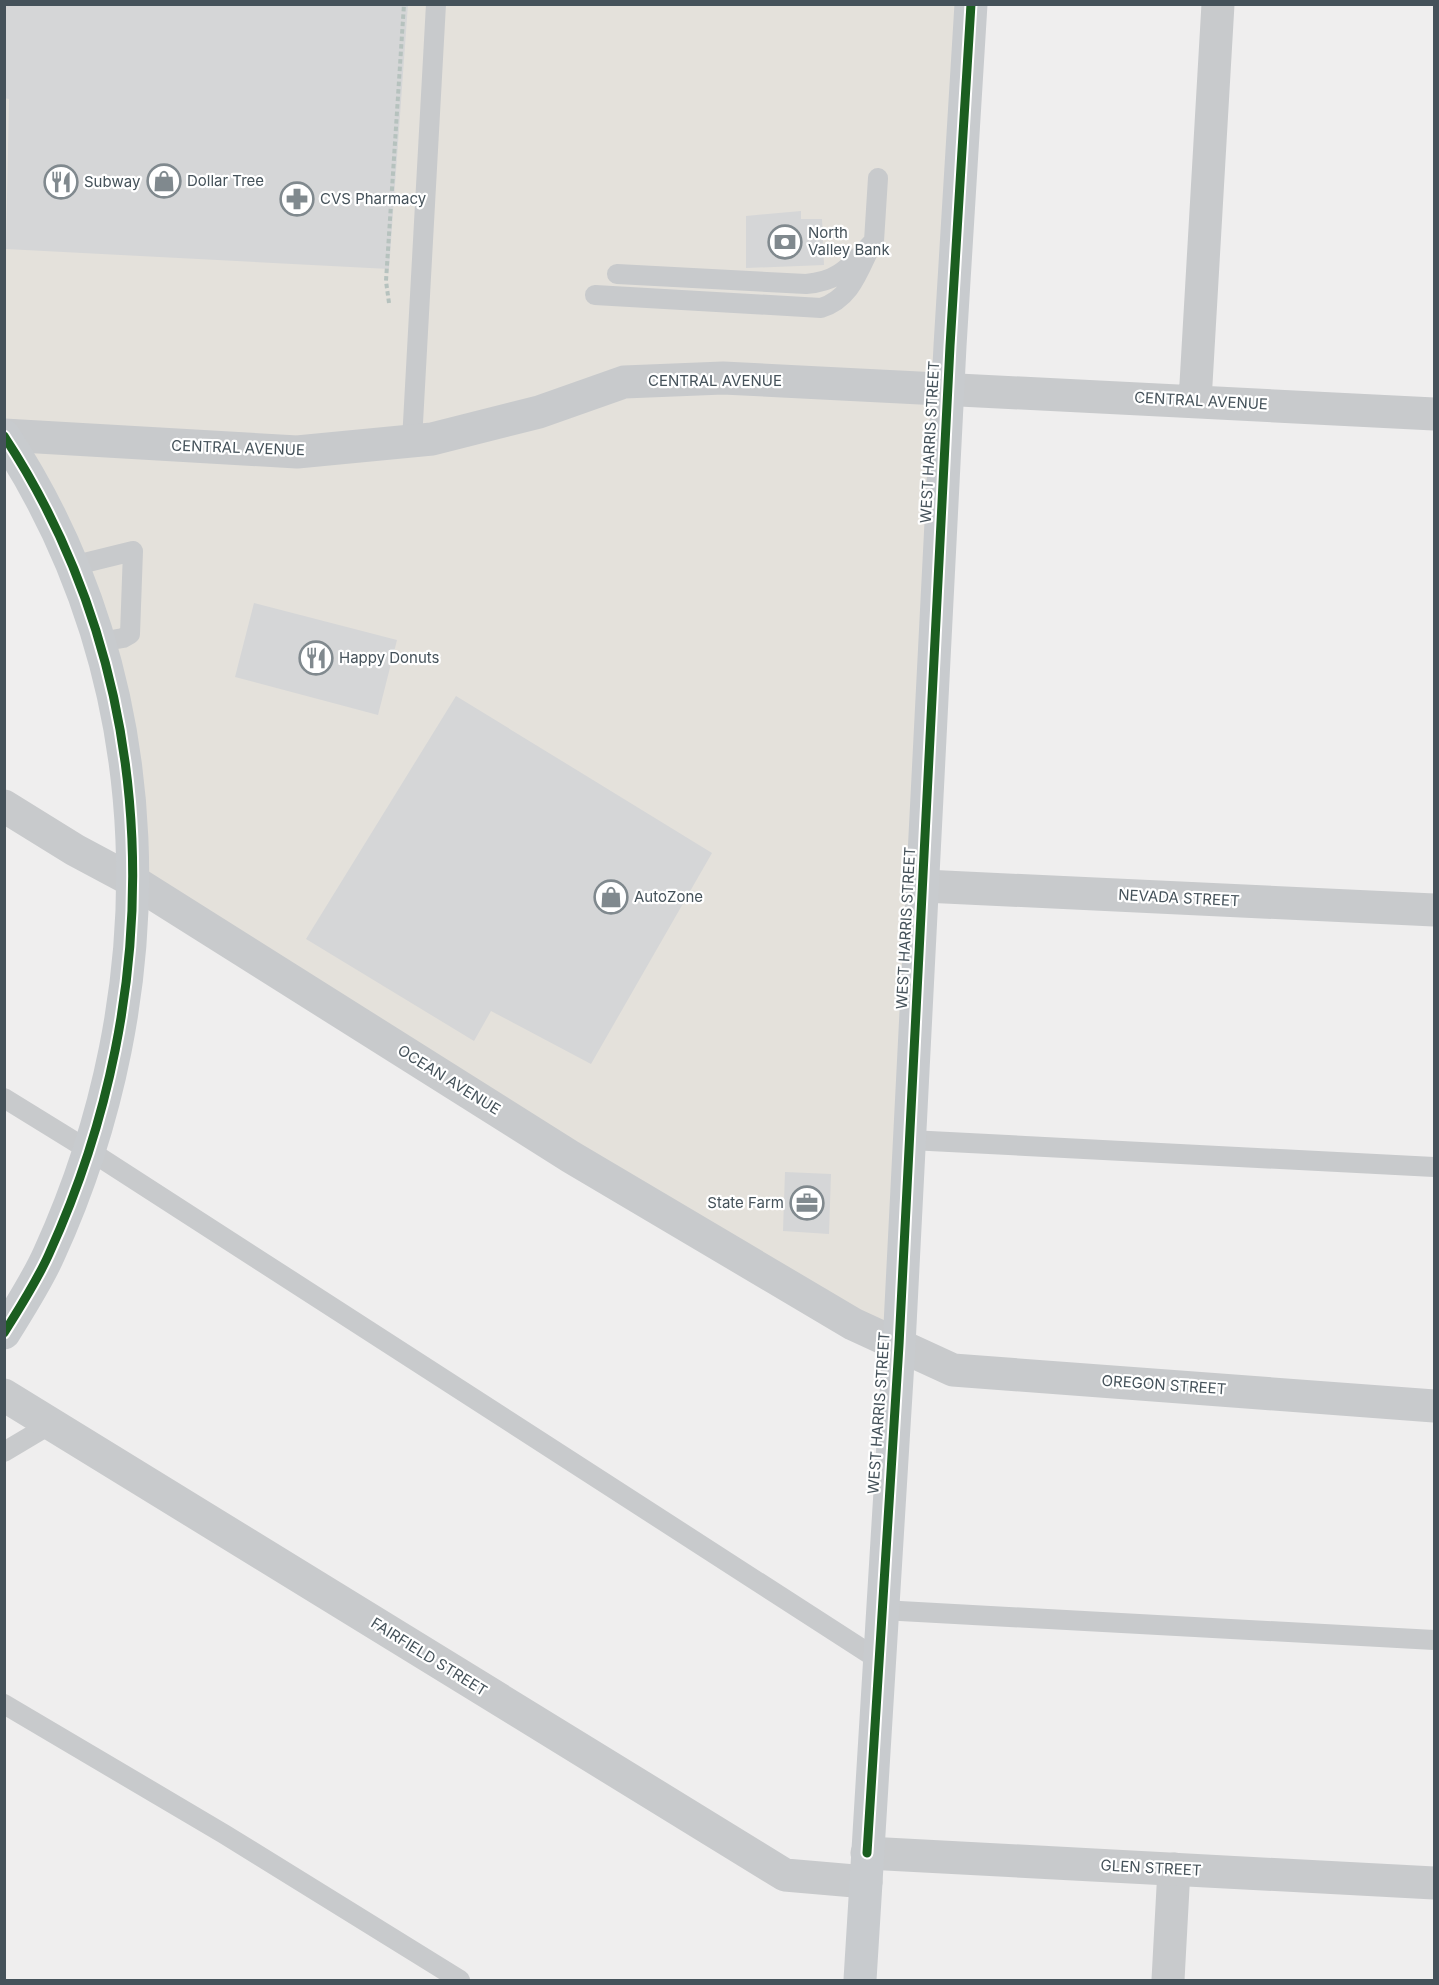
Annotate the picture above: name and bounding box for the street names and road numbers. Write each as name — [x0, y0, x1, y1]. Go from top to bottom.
street label: WEST HARRIS STREET — [916, 360, 943, 524]
street label: CENTRAL AVENUE — [648, 371, 782, 390]
street label: CENTRAL AVENUE — [1134, 388, 1268, 413]
street label: CENTRAL AVENUE — [171, 436, 305, 459]
street label: WEST HARRIS STREET — [892, 846, 919, 1010]
street label: NEVADA STREET — [1118, 885, 1240, 910]
street label: OCEAN AVENUE — [394, 1040, 504, 1119]
street label: WEST HARRIS STREET — [863, 1331, 894, 1495]
street label: OREGON STREET — [1101, 1371, 1227, 1398]
street label: FAIRFIELD STREET — [368, 1613, 491, 1700]
street label: GLEN STREET — [1100, 1855, 1202, 1880]

